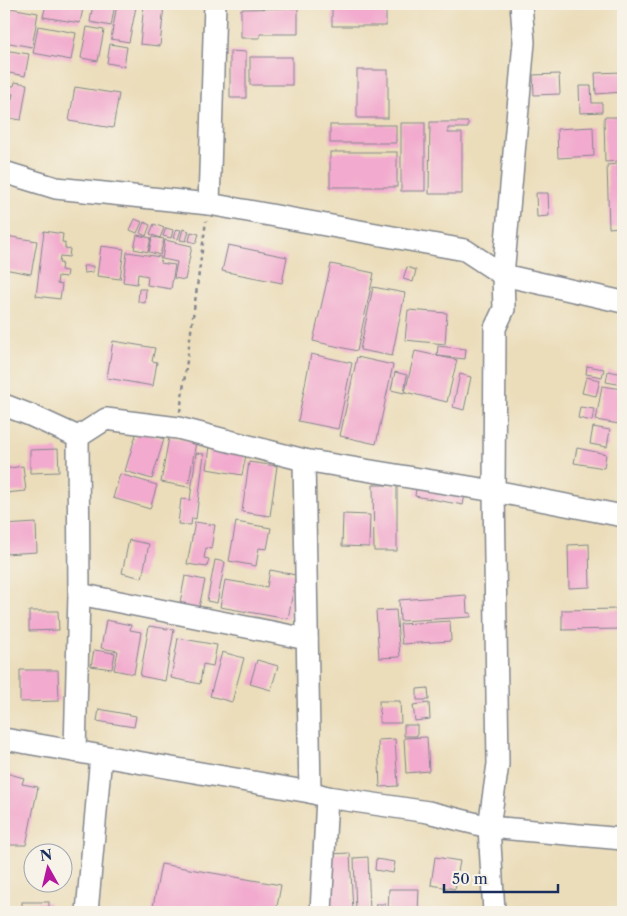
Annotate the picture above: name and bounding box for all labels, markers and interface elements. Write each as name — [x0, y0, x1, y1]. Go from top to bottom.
north arrow — [22, 844, 72, 894]
text: N — [39, 845, 53, 865]
scale bar — [444, 861, 558, 893]
text: 50 m — [452, 869, 488, 888]

